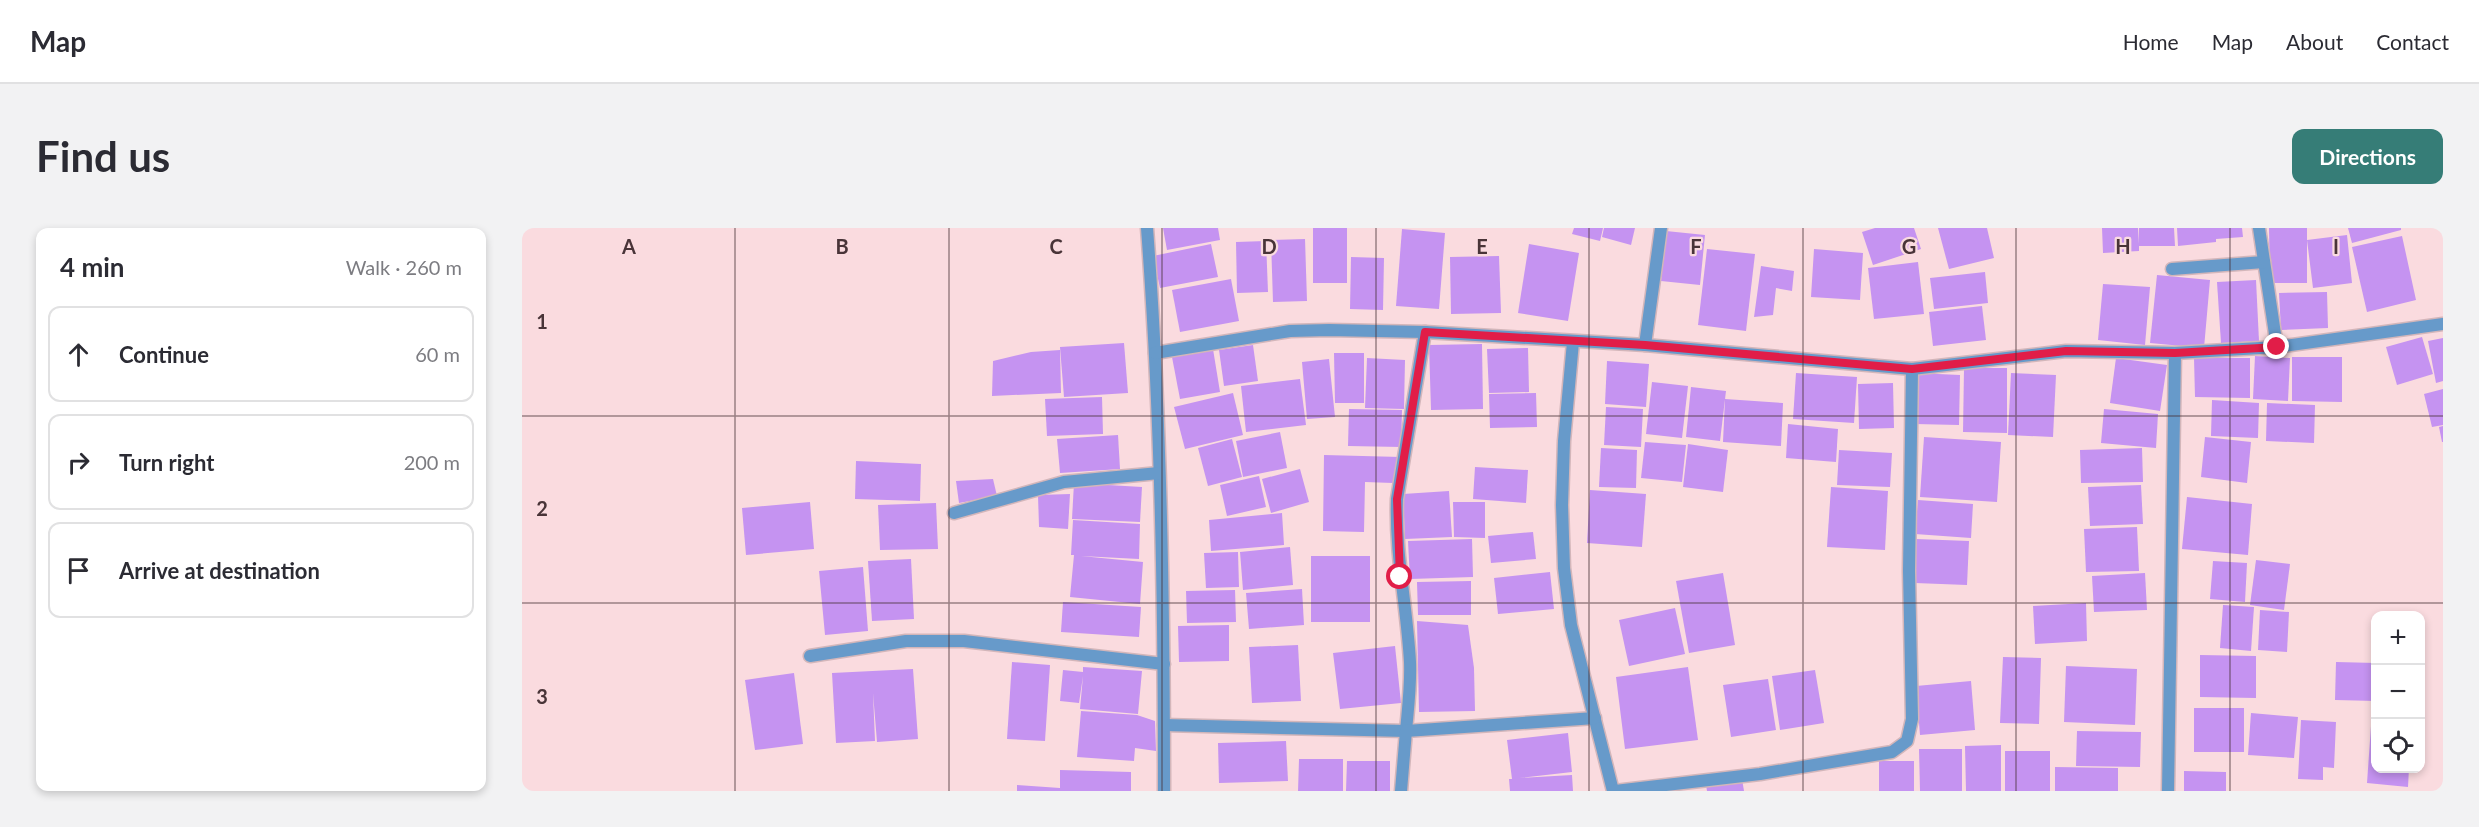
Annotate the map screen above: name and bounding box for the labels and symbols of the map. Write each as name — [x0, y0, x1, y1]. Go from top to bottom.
text: A — [621, 234, 636, 258]
text: B — [835, 234, 849, 258]
text: C — [1049, 234, 1063, 258]
text: D — [1261, 234, 1277, 258]
text: E — [1476, 234, 1488, 258]
text: F — [1690, 234, 1702, 258]
text: G — [1902, 234, 1916, 258]
text: H — [2115, 234, 2131, 258]
text: I — [2333, 234, 2339, 258]
text: 1 — [536, 309, 548, 333]
route end — [2263, 333, 2289, 359]
text: 2 — [536, 496, 548, 520]
route start — [1386, 563, 1412, 589]
text: 3 — [536, 684, 548, 708]

